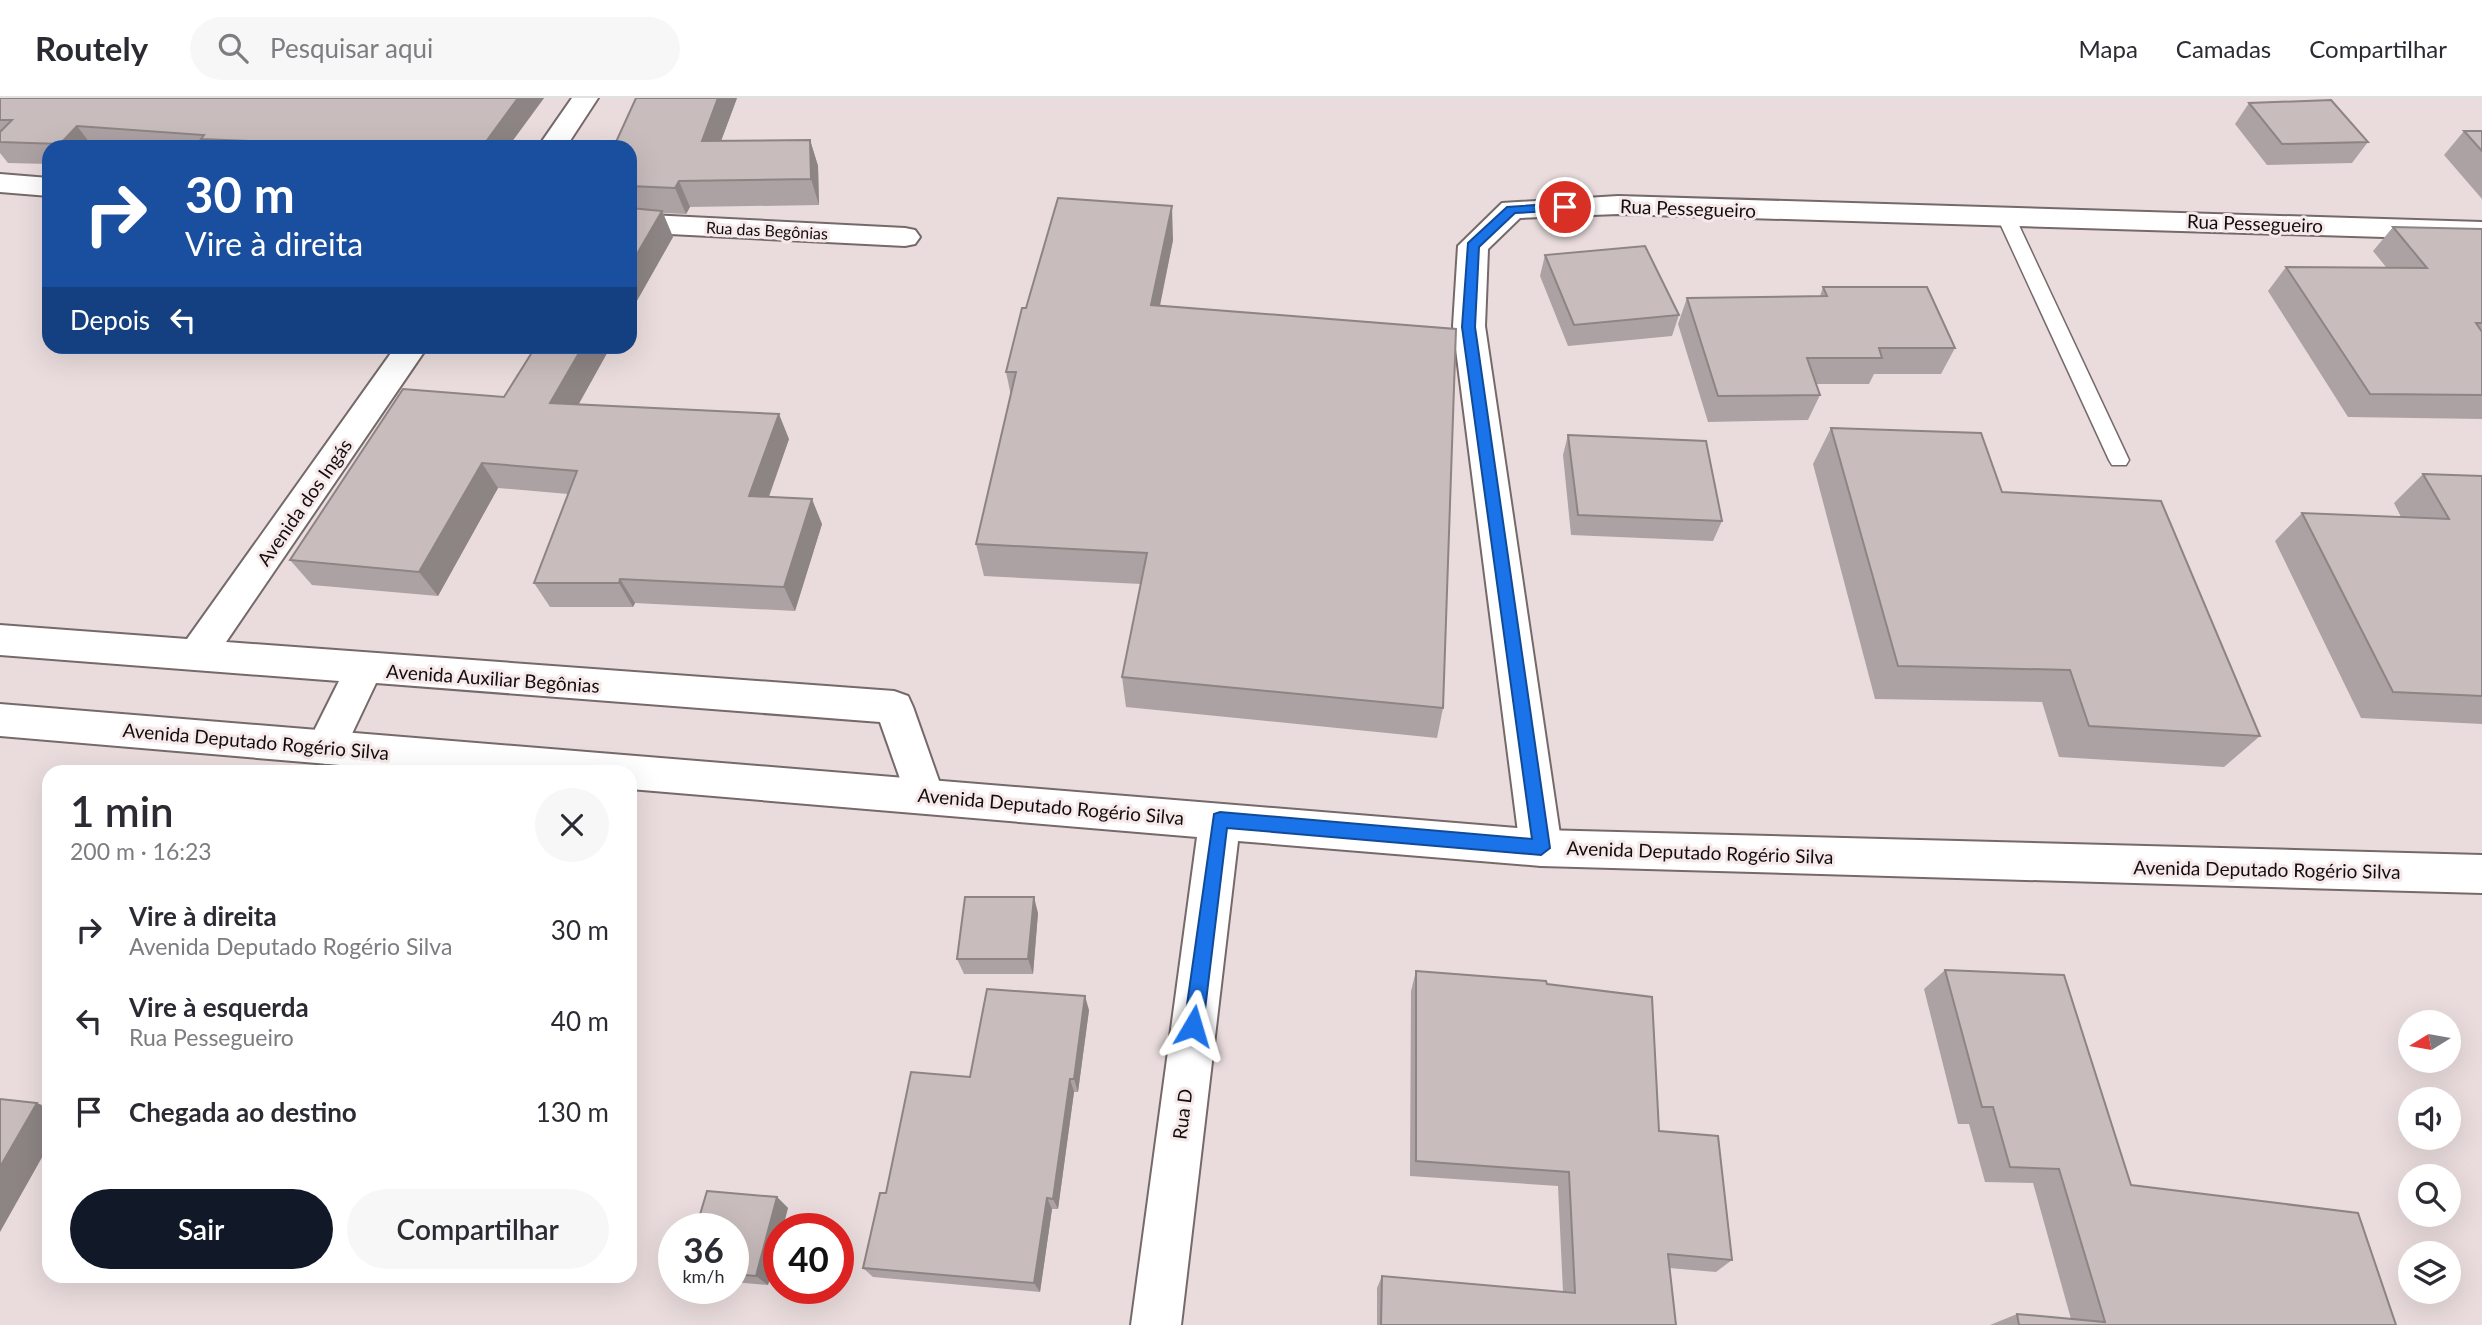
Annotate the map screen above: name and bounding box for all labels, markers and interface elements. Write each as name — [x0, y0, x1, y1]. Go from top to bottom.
search box — [190, 17, 680, 80]
text: Routely — [35, 28, 148, 68]
icon: search — [214, 29, 252, 67]
text: Pesquisar aqui — [270, 32, 433, 64]
text: Mapa — [2079, 34, 2138, 63]
text: Camadas — [2176, 34, 2271, 63]
text: Compartilhar — [2309, 34, 2447, 63]
text: 30 m — [185, 165, 295, 223]
icon: right — [70, 168, 161, 259]
pin — [1535, 177, 1595, 237]
icon: arrive — [1546, 188, 1584, 226]
street label: Rua Pessegueiro — [1620, 194, 1756, 222]
street label: Rua Pessegueiro — [2187, 209, 2323, 237]
street label: Rua das Begônias — [705, 217, 829, 243]
text: Vire à direita — [185, 224, 363, 263]
icon: left — [164, 301, 202, 339]
text: Depois — [70, 304, 150, 336]
street label: Avenida dos Ingás — [252, 434, 356, 570]
street label: Avenida Auxiliar Begônias — [386, 659, 600, 697]
street label: Avenida Deputado Rogério Silva — [122, 718, 390, 764]
street label: Avenida Deputado Rogério Silva — [917, 783, 1185, 829]
text: 1 min — [70, 786, 174, 836]
button: close — [535, 788, 609, 862]
street label: Avenida Deputado Rogério Silva — [1566, 836, 1834, 868]
text: 200 m · 16:23 — [70, 837, 212, 865]
street label: Avenida Deputado Rogério Silva — [2133, 855, 2401, 883]
text: Vire à direita — [129, 900, 277, 932]
icon: right — [70, 911, 108, 949]
text: 30 m — [551, 914, 609, 946]
text: Avenida Deputado Rogério Silva — [129, 932, 452, 960]
position arrow — [1156, 989, 1230, 1063]
text: Vire à esquerda — [129, 991, 309, 1023]
icon: left — [70, 1002, 108, 1040]
text: 40 m — [551, 1005, 609, 1037]
north arrow — [2398, 1010, 2460, 1073]
map controls — [2398, 1010, 2461, 1304]
text: Rua Pessegueiro — [129, 1023, 294, 1051]
street label: Rua D — [1167, 1087, 1197, 1141]
button: sound — [2398, 1087, 2461, 1150]
icon: arrive — [70, 1093, 108, 1131]
text: Chegada ao destino — [129, 1096, 357, 1128]
text: 130 m — [536, 1096, 609, 1128]
button: search — [2398, 1164, 2461, 1227]
button: Sair — [70, 1189, 333, 1269]
button: Compartilhar — [347, 1189, 609, 1269]
speed limit sign: 40 — [763, 1213, 854, 1304]
text: 36 — [683, 1228, 724, 1270]
button: layers — [2398, 1241, 2461, 1304]
text: km/h — [682, 1265, 725, 1287]

